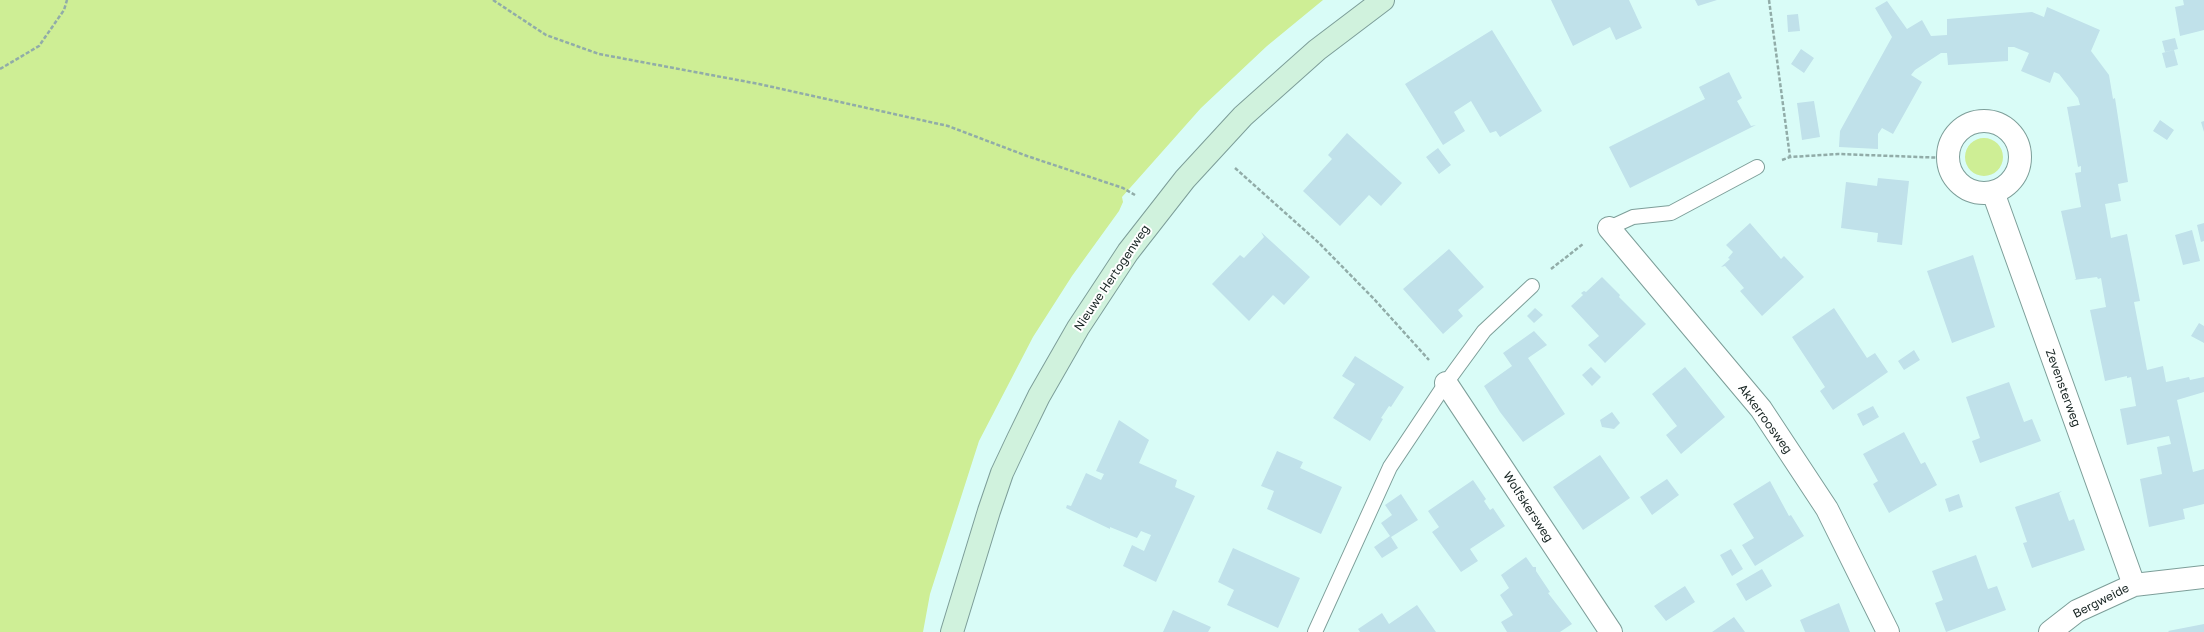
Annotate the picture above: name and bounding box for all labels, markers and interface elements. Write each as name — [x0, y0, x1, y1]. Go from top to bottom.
street label: Nieuwe Hertogenweg — [1071, 222, 1153, 334]
street label: Zevensterweg — [2042, 347, 2084, 429]
street label: Akkerroosweg — [1735, 381, 1795, 457]
street label: Wolfskersweg — [1500, 469, 1556, 545]
street label: Bergweide — [2071, 581, 2131, 621]

